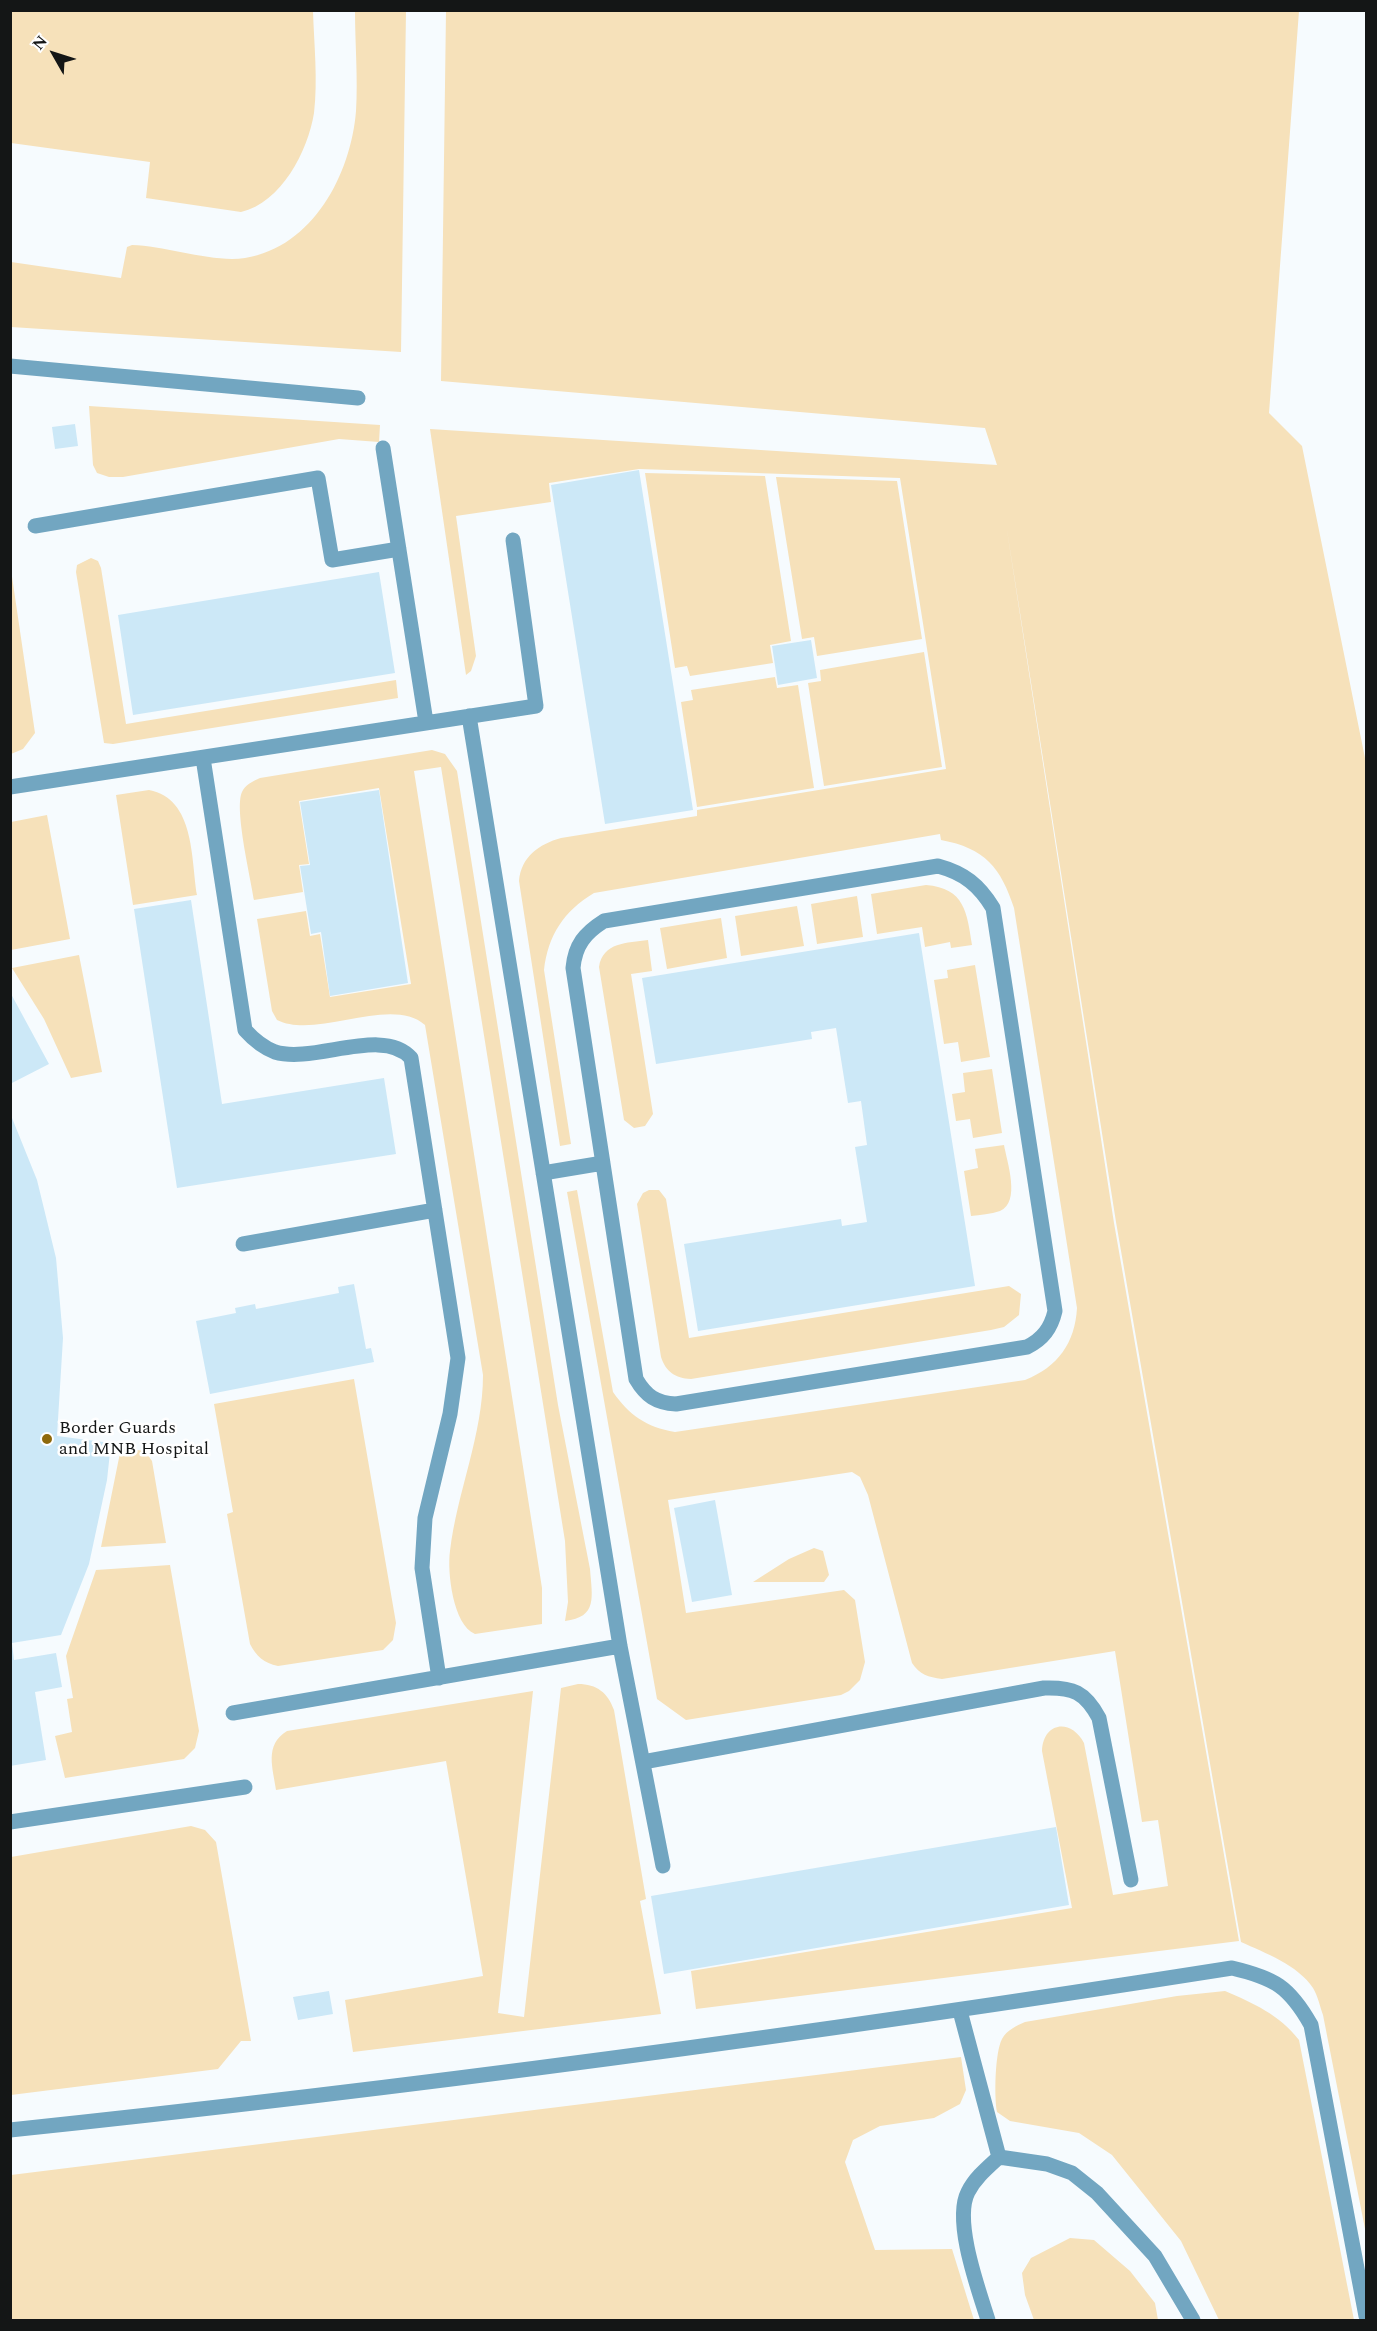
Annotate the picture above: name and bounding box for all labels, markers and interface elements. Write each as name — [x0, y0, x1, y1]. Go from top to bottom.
north arrow — [24, 24, 84, 84]
text: N — [27, 30, 53, 55]
place label: Border Guards and MNB Hospital — [59, 1418, 209, 1460]
marker: Border Guards and MNB Hospital — [40, 1432, 54, 1446]

